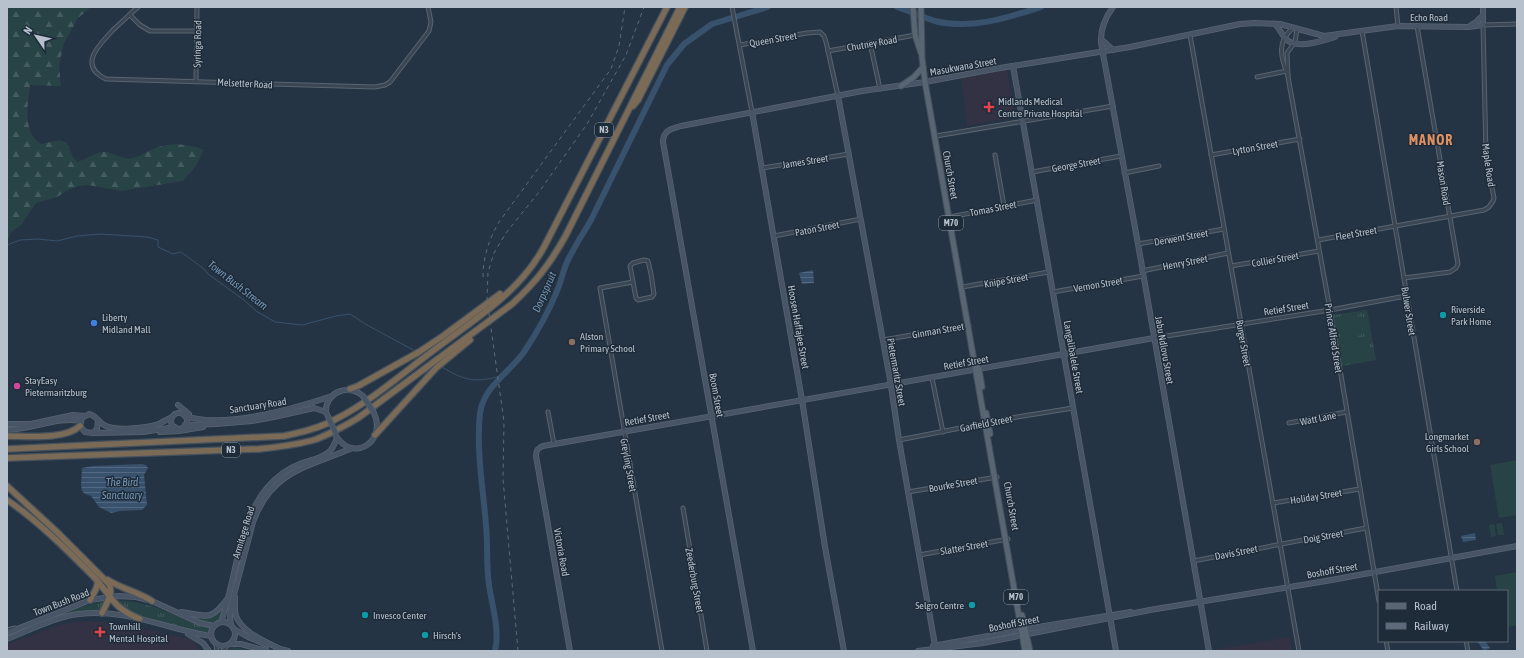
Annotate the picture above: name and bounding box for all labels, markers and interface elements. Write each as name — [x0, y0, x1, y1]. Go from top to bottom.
street label: Echo Road — [1410, 12, 1448, 23]
north arrow — [16, 16, 56, 56]
street label: Syringa Road — [192, 20, 203, 68]
text: N — [21, 24, 35, 36]
street label: Queen Street — [749, 30, 798, 49]
street label: Chutney Road — [846, 34, 898, 53]
street label: Masukwana Street — [929, 55, 997, 78]
street label: Melsetter Road — [217, 77, 273, 90]
place label: Midlands Medical Centre Private Hospital — [998, 96, 1083, 119]
marker: Midlands Medical Centre Private Hospital — [983, 101, 995, 113]
road number: N3 — [595, 123, 613, 137]
district label: MANOR — [1409, 132, 1453, 148]
street label: Lytton Street — [1231, 138, 1279, 157]
street label: Maple Road — [1480, 143, 1497, 188]
street label: Church Street — [941, 150, 960, 200]
street label: James Street — [781, 152, 829, 171]
street label: George Street — [1051, 155, 1101, 174]
street label: Mason Road — [1435, 160, 1452, 206]
street label: Tomas Street — [969, 199, 1017, 218]
road number: M70 — [939, 216, 963, 230]
street label: Paton Street — [794, 219, 840, 238]
street label: Fleet Street — [1335, 224, 1378, 243]
street label: Derwent Street — [1153, 227, 1209, 248]
street label: Collier Street — [1251, 250, 1300, 269]
street label: Henry Street — [1162, 253, 1209, 272]
water label: Town Bush Stream — [206, 258, 270, 312]
water label: Dorpspruit — [530, 269, 559, 314]
street label: Knipe Street — [983, 271, 1029, 290]
street label: Vernon Street — [1073, 275, 1124, 294]
street label: Hoosen Haffajee Street — [786, 284, 811, 370]
street label: Bulwer Street — [1399, 286, 1418, 336]
street label: Retief Street — [1263, 299, 1309, 317]
street label: Prince Alfred Street — [1323, 302, 1344, 374]
place label: Riverside Park Home — [1451, 304, 1492, 327]
marker: Riverside Park Home — [1438, 310, 1448, 320]
place label: Liberty Midland Mall — [102, 312, 151, 335]
street label: Jabu Ndlovu Street — [1153, 315, 1176, 385]
marker: Liberty Midland Mall — [89, 318, 99, 328]
street label: Burger Street — [1234, 319, 1253, 367]
street label: Langalibalele Street — [1062, 320, 1085, 395]
street label: Ginman Street — [911, 321, 965, 340]
place label: Alston Primary School — [580, 331, 636, 354]
marker: Alston Primary School — [567, 337, 577, 347]
street label: Pietermaritz Street — [885, 337, 908, 407]
street label: Retief Street — [943, 353, 989, 372]
street label: Boom Street — [707, 372, 726, 418]
place label: StayEasy Pietermaritzburg — [25, 375, 88, 398]
marker: StayEasy Pietermaritzburg — [12, 381, 22, 391]
street label: Sanctuary Road — [229, 396, 287, 415]
street label: Retief Street — [624, 409, 670, 428]
street label: Watt Lane — [1299, 410, 1338, 427]
street label: Garfield Street — [959, 413, 1013, 434]
place label: Longmarket Girls School — [1425, 431, 1469, 454]
street label: Greyling Street — [618, 437, 639, 493]
marker: Longmarket Girls School — [1472, 437, 1482, 447]
road number: N3 — [222, 443, 240, 457]
street label: Bourke Street — [928, 475, 978, 494]
water label: The Bird Sanctuary — [101, 476, 143, 501]
street label: Church Street — [1002, 481, 1021, 531]
street label: Holiday Street — [1289, 487, 1343, 506]
street label: Armitage Road — [230, 504, 257, 560]
street label: Victoria Road — [552, 527, 571, 577]
street label: Doig Street — [1302, 528, 1344, 545]
street label: Slatter Street — [940, 538, 989, 557]
street label: Davis Street — [1214, 543, 1259, 562]
street label: Zeederburg Street — [683, 547, 706, 613]
street label: Boshoff Street — [1306, 561, 1358, 580]
street label: Town Bush Road — [32, 587, 91, 618]
road number: M70 — [1004, 590, 1028, 604]
legend — [1378, 590, 1508, 642]
text: Road — [1414, 599, 1437, 613]
place label: Selgro Centre — [915, 600, 964, 611]
marker: Selgro Centre — [967, 600, 977, 610]
marker: Invesco Center — [360, 610, 370, 620]
place label: Invesco Center — [373, 610, 427, 621]
street label: Boshoff Street — [988, 613, 1040, 634]
text: Railway — [1414, 619, 1449, 633]
place label: Townhill Mental Hospital — [109, 621, 168, 644]
marker: Townhill Mental Hospital — [94, 626, 106, 638]
marker: Hirsch's — [420, 630, 430, 640]
place label: Hirsch's — [433, 630, 462, 641]

